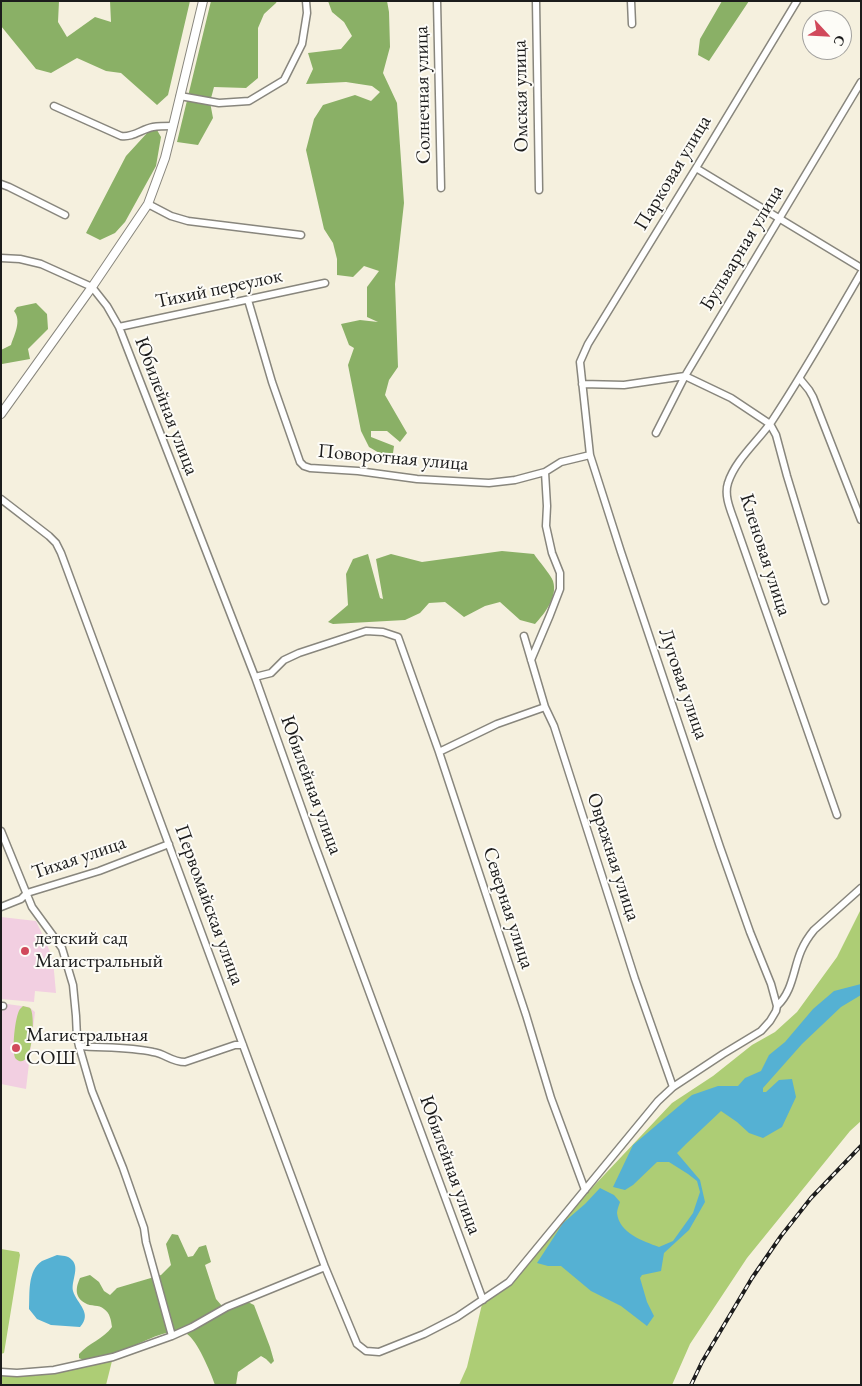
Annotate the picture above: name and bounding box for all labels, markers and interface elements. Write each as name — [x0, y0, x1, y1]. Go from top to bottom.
north arrow — [802, 10, 852, 60]
street label: Солнечная улица — [410, 26, 436, 164]
text: С — [829, 33, 850, 49]
street label: Омская улица — [508, 40, 534, 152]
street label: Парковая улица — [629, 111, 717, 235]
street label: Бульварная улица — [695, 181, 789, 315]
street label: Тихий переулок — [153, 264, 285, 314]
street label: Юбилейная улица — [129, 333, 203, 479]
street label: Поворотная улица — [317, 439, 469, 477]
street label: Кленовая улица — [734, 491, 796, 619]
street label: Луговая улица — [653, 625, 713, 743]
street label: Юбилейная улица — [275, 712, 347, 858]
street label: Овражная улица — [581, 790, 645, 924]
street label: Первомайская улица — [169, 822, 249, 988]
street label: Тихая улица — [29, 831, 129, 885]
street label: Северная улица — [477, 844, 539, 972]
place label: детский сад Магистральный — [35, 927, 163, 974]
marker: детский сад Магистральный — [19, 945, 31, 957]
place label: Магистральная СОШ — [26, 1024, 148, 1071]
marker: Магистральная СОШ — [10, 1042, 22, 1054]
street label: Юбилейная улица — [414, 1092, 486, 1238]

